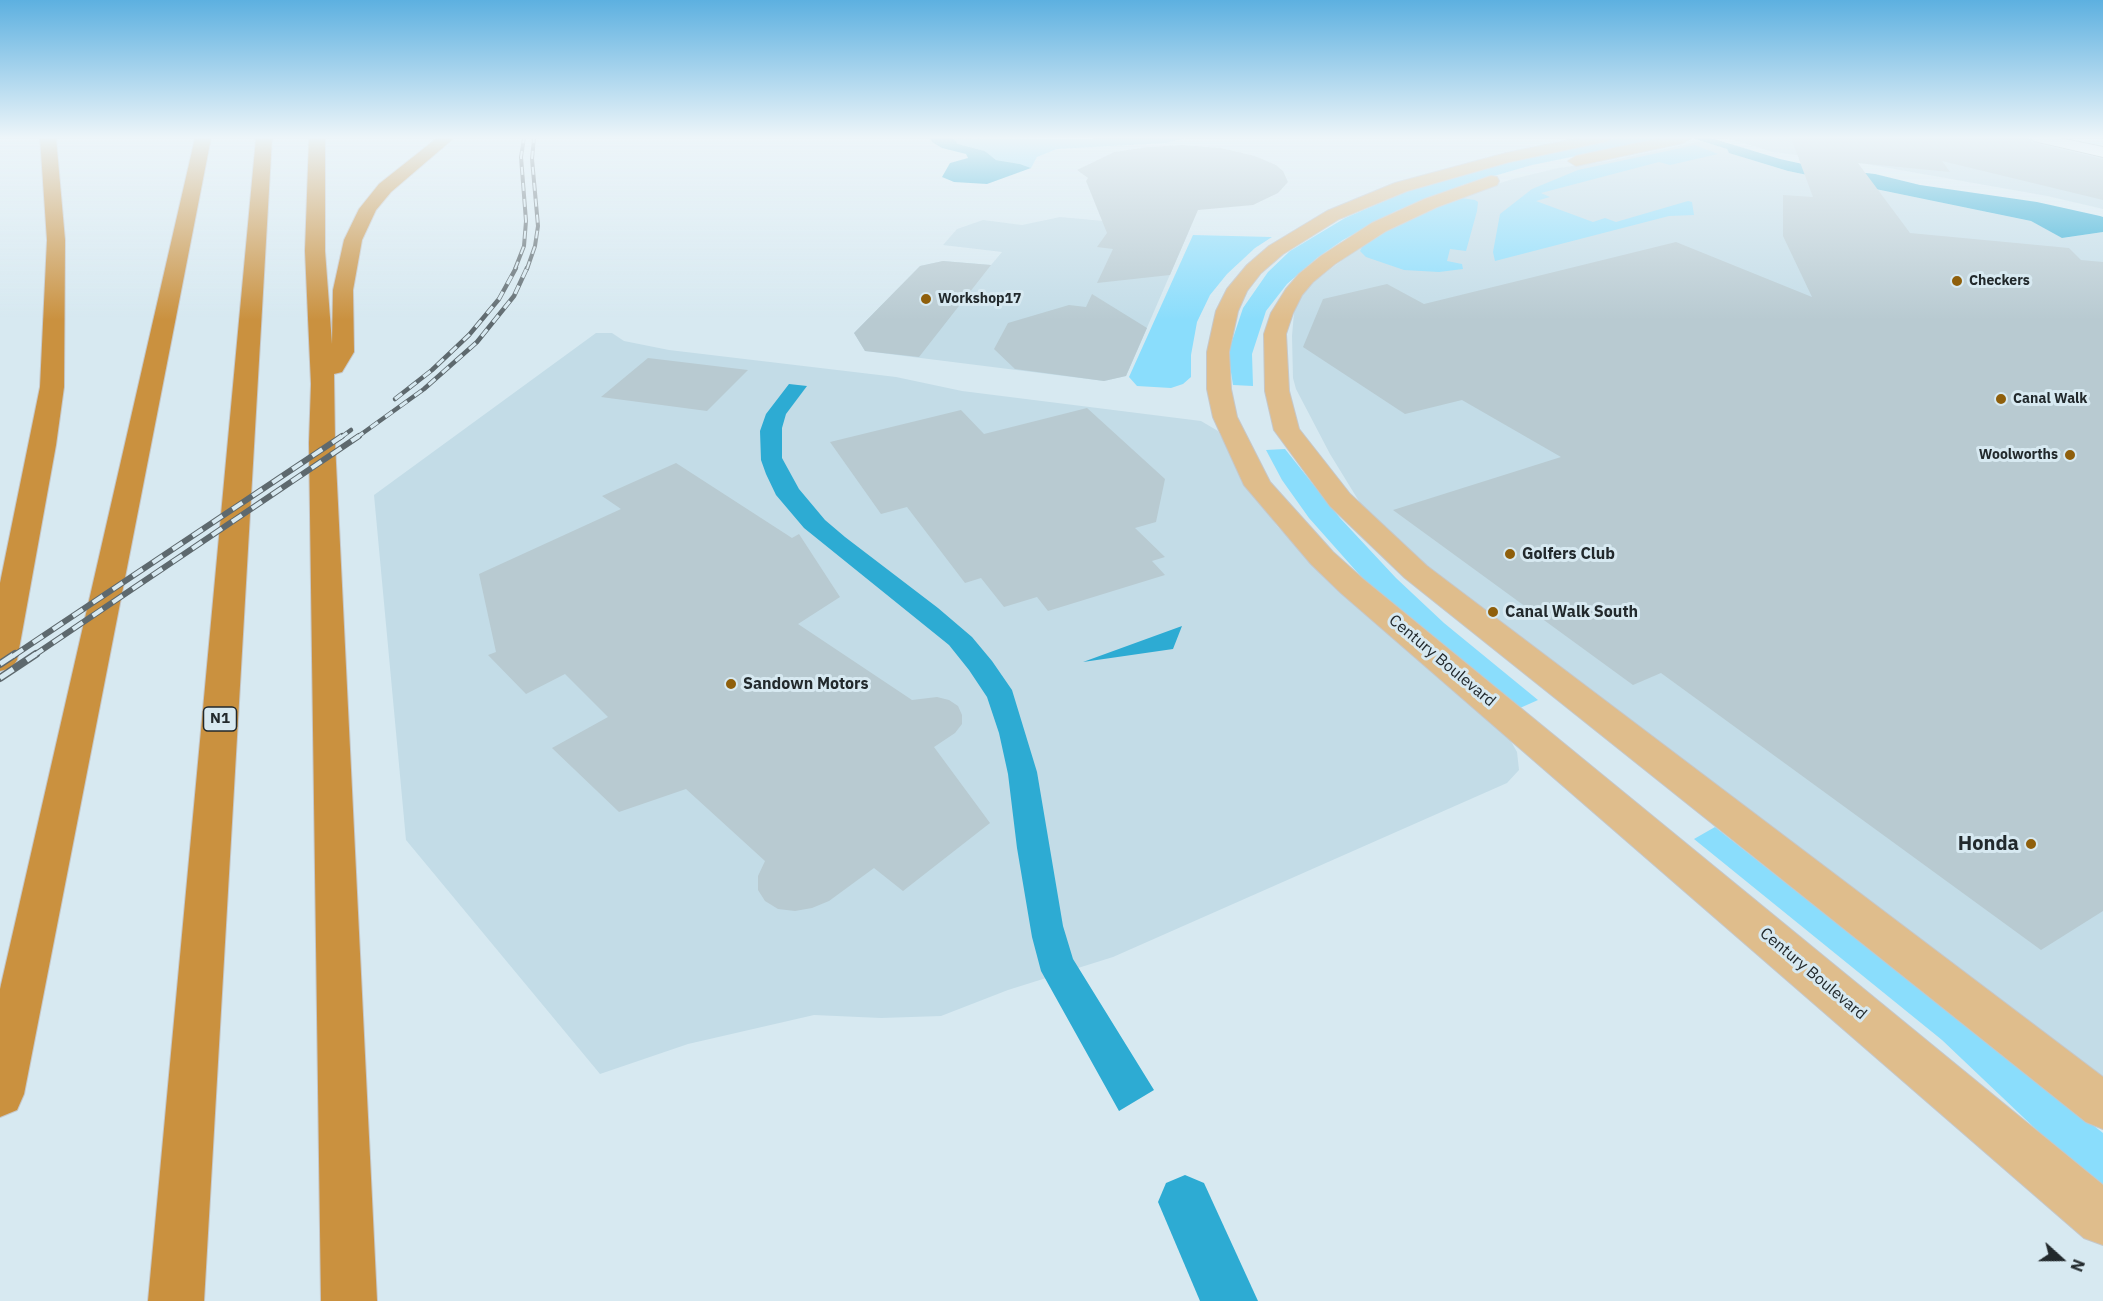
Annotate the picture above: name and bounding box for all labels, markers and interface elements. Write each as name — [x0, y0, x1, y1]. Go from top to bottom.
place label: Checkers — [1969, 273, 2030, 289]
marker: Checkers — [1950, 274, 1964, 288]
place label: Workshop17 — [938, 291, 1021, 307]
marker: Workshop17 — [919, 292, 933, 306]
place label: Canal Walk — [2013, 391, 2087, 407]
marker: Canal Walk — [1994, 392, 2008, 406]
place label: Woolworths — [1979, 447, 2058, 463]
marker: Woolworths — [2063, 448, 2077, 462]
place label: Golfers Club — [1522, 544, 1615, 564]
marker: Golfers Club — [1503, 547, 1517, 561]
place label: Canal Walk South — [1505, 602, 1638, 622]
marker: Canal Walk South — [1486, 605, 1500, 619]
street label: Century Boulevard — [1385, 611, 1499, 711]
place label: Sandown Motors — [743, 674, 869, 694]
marker: Sandown Motors — [724, 677, 738, 691]
road number: N1 — [204, 707, 236, 731]
place label: Honda — [1958, 832, 2019, 856]
marker: Honda — [2024, 837, 2038, 851]
street label: Century Boulevard — [1756, 924, 1870, 1024]
north arrow — [2031, 1229, 2091, 1289]
text: N — [2066, 1256, 2089, 1274]

